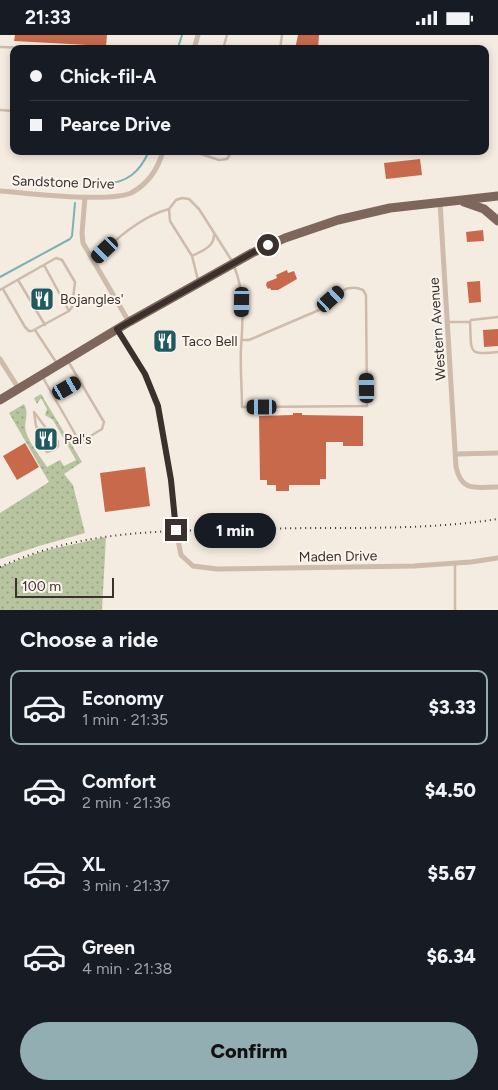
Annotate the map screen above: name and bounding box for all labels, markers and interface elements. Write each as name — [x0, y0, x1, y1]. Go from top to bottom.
text: 21:33 — [25, 6, 71, 29]
text: Chick-fil-A — [60, 65, 156, 88]
text: Pearce Drive — [60, 113, 171, 136]
street label: Sandstone Drive — [11, 172, 115, 193]
car — [88, 234, 121, 266]
route start — [257, 234, 279, 256]
street label: Western Avenue — [425, 277, 450, 381]
car — [314, 283, 347, 315]
restaurant icon: Bojangles' — [29, 286, 55, 312]
car — [234, 287, 249, 317]
place label: Bojangles' — [60, 291, 124, 308]
restaurant icon: Taco Bell — [152, 328, 178, 354]
place label: Taco Bell — [182, 333, 238, 350]
car — [359, 373, 374, 403]
car — [50, 374, 83, 402]
car — [247, 400, 277, 415]
restaurant icon: Pal's — [33, 426, 59, 452]
place label: Pal's — [64, 431, 92, 448]
callout: 1 min — [194, 513, 276, 547]
route end — [165, 519, 187, 541]
text: 1 min — [216, 521, 254, 540]
street label: Maden Drive — [299, 547, 378, 566]
scale bar — [15, 575, 114, 598]
text: 100 m — [22, 578, 61, 595]
text: Choose a ride — [20, 626, 158, 653]
icon: car — [22, 685, 67, 730]
text: Economy — [82, 687, 164, 710]
text: $3.33 — [428, 696, 476, 719]
text: 1 min · 21:35 — [82, 710, 168, 729]
icon: car — [22, 768, 67, 813]
text: Comfort — [82, 770, 157, 793]
text: $4.50 — [425, 779, 476, 802]
text: 2 min · 21:36 — [82, 793, 170, 812]
icon: car — [22, 851, 67, 896]
text: XL — [82, 853, 105, 876]
text: $5.67 — [428, 862, 476, 885]
text: 3 min · 21:37 — [82, 876, 170, 895]
icon: car — [22, 934, 67, 979]
text: Green — [82, 936, 135, 959]
text: $6.34 — [427, 945, 476, 968]
text: 4 min · 21:38 — [82, 959, 172, 978]
button: Confirm — [20, 1022, 478, 1080]

